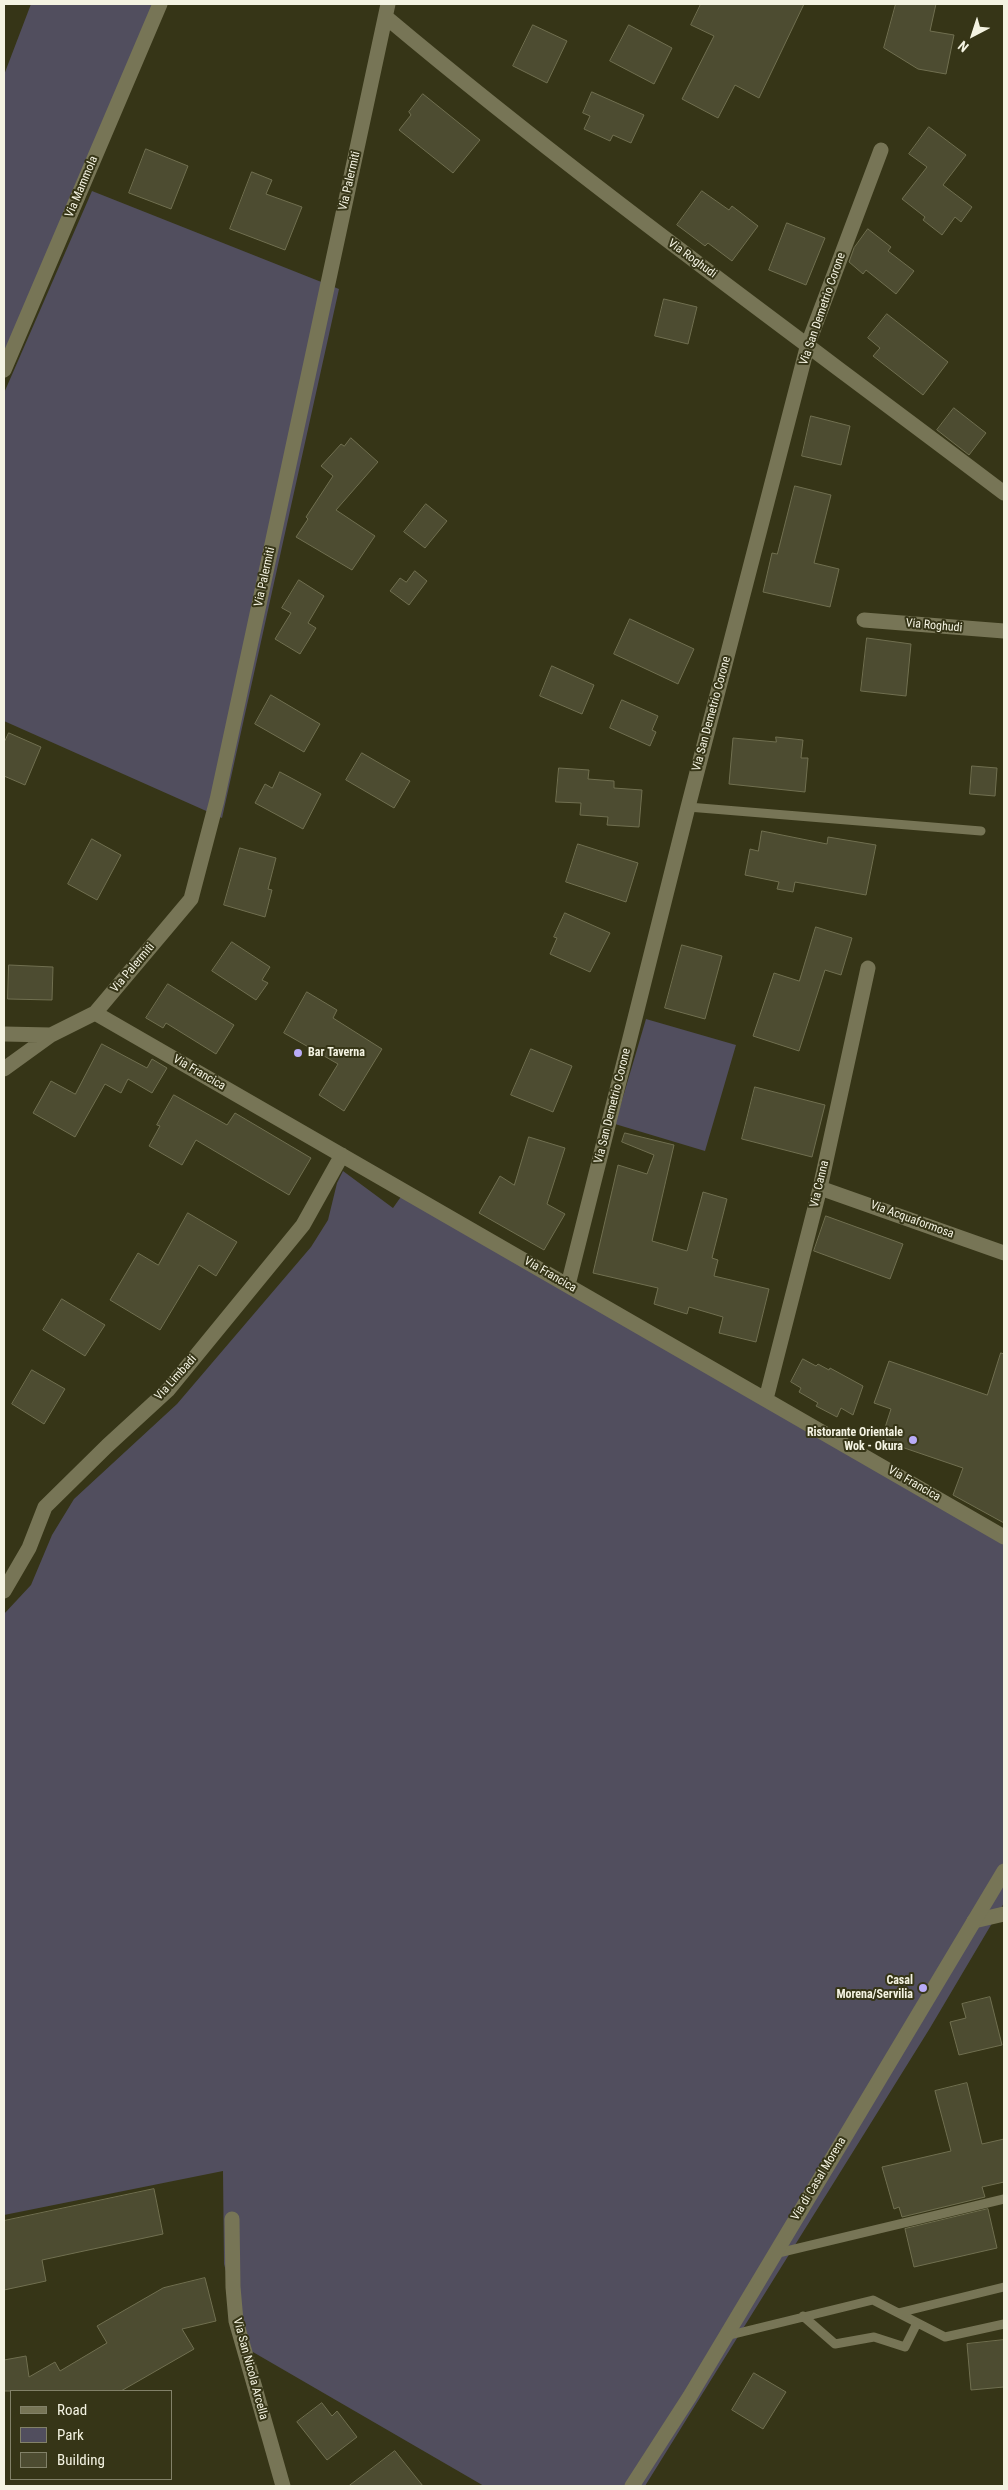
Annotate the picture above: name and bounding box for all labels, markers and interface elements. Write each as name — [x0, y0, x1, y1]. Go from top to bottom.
north arrow — [948, 10, 998, 60]
text: N — [955, 38, 972, 55]
street label: Via Palermiti — [336, 150, 364, 212]
street label: Via Mammola — [63, 154, 101, 220]
street label: Via Roghudi — [665, 237, 719, 281]
street label: Via San Demetrio Corone — [797, 251, 849, 367]
street label: Via Palermiti — [252, 546, 278, 608]
street label: Via Roghudi — [905, 616, 963, 636]
street label: Via San Demetrio Corone — [690, 655, 734, 773]
street label: Via Palermiti — [108, 940, 158, 996]
place label: Bar Taverna — [308, 1046, 365, 1060]
marker: Bar Taverna — [292, 1047, 304, 1059]
street label: Via San Demetrio Corone — [592, 1047, 634, 1165]
street label: Via Francica — [170, 1052, 228, 1094]
street label: Via Canna — [808, 1159, 832, 1209]
street label: Via Acquaformosa — [868, 1198, 956, 1242]
street label: Via Francica — [521, 1254, 579, 1296]
street label: Via Limbadi — [152, 1352, 200, 1404]
place label: Ristorante Orientale Wok - Okura — [807, 1426, 903, 1454]
marker: Ristorante Orientale Wok - Okura — [907, 1434, 919, 1446]
street label: Via Francica — [885, 1463, 943, 1505]
place label: Casal Morena/Servilia — [836, 1974, 913, 2002]
marker: Casal Morena/Servilia — [917, 1982, 929, 1994]
street label: Via di Casal Morena — [788, 2135, 850, 2223]
street label: Via San Nicola Arcella — [230, 2317, 270, 2421]
legend — [10, 2390, 172, 2480]
text: Road — [57, 2401, 87, 2419]
text: Park — [57, 2426, 84, 2444]
text: Building — [57, 2451, 105, 2469]

